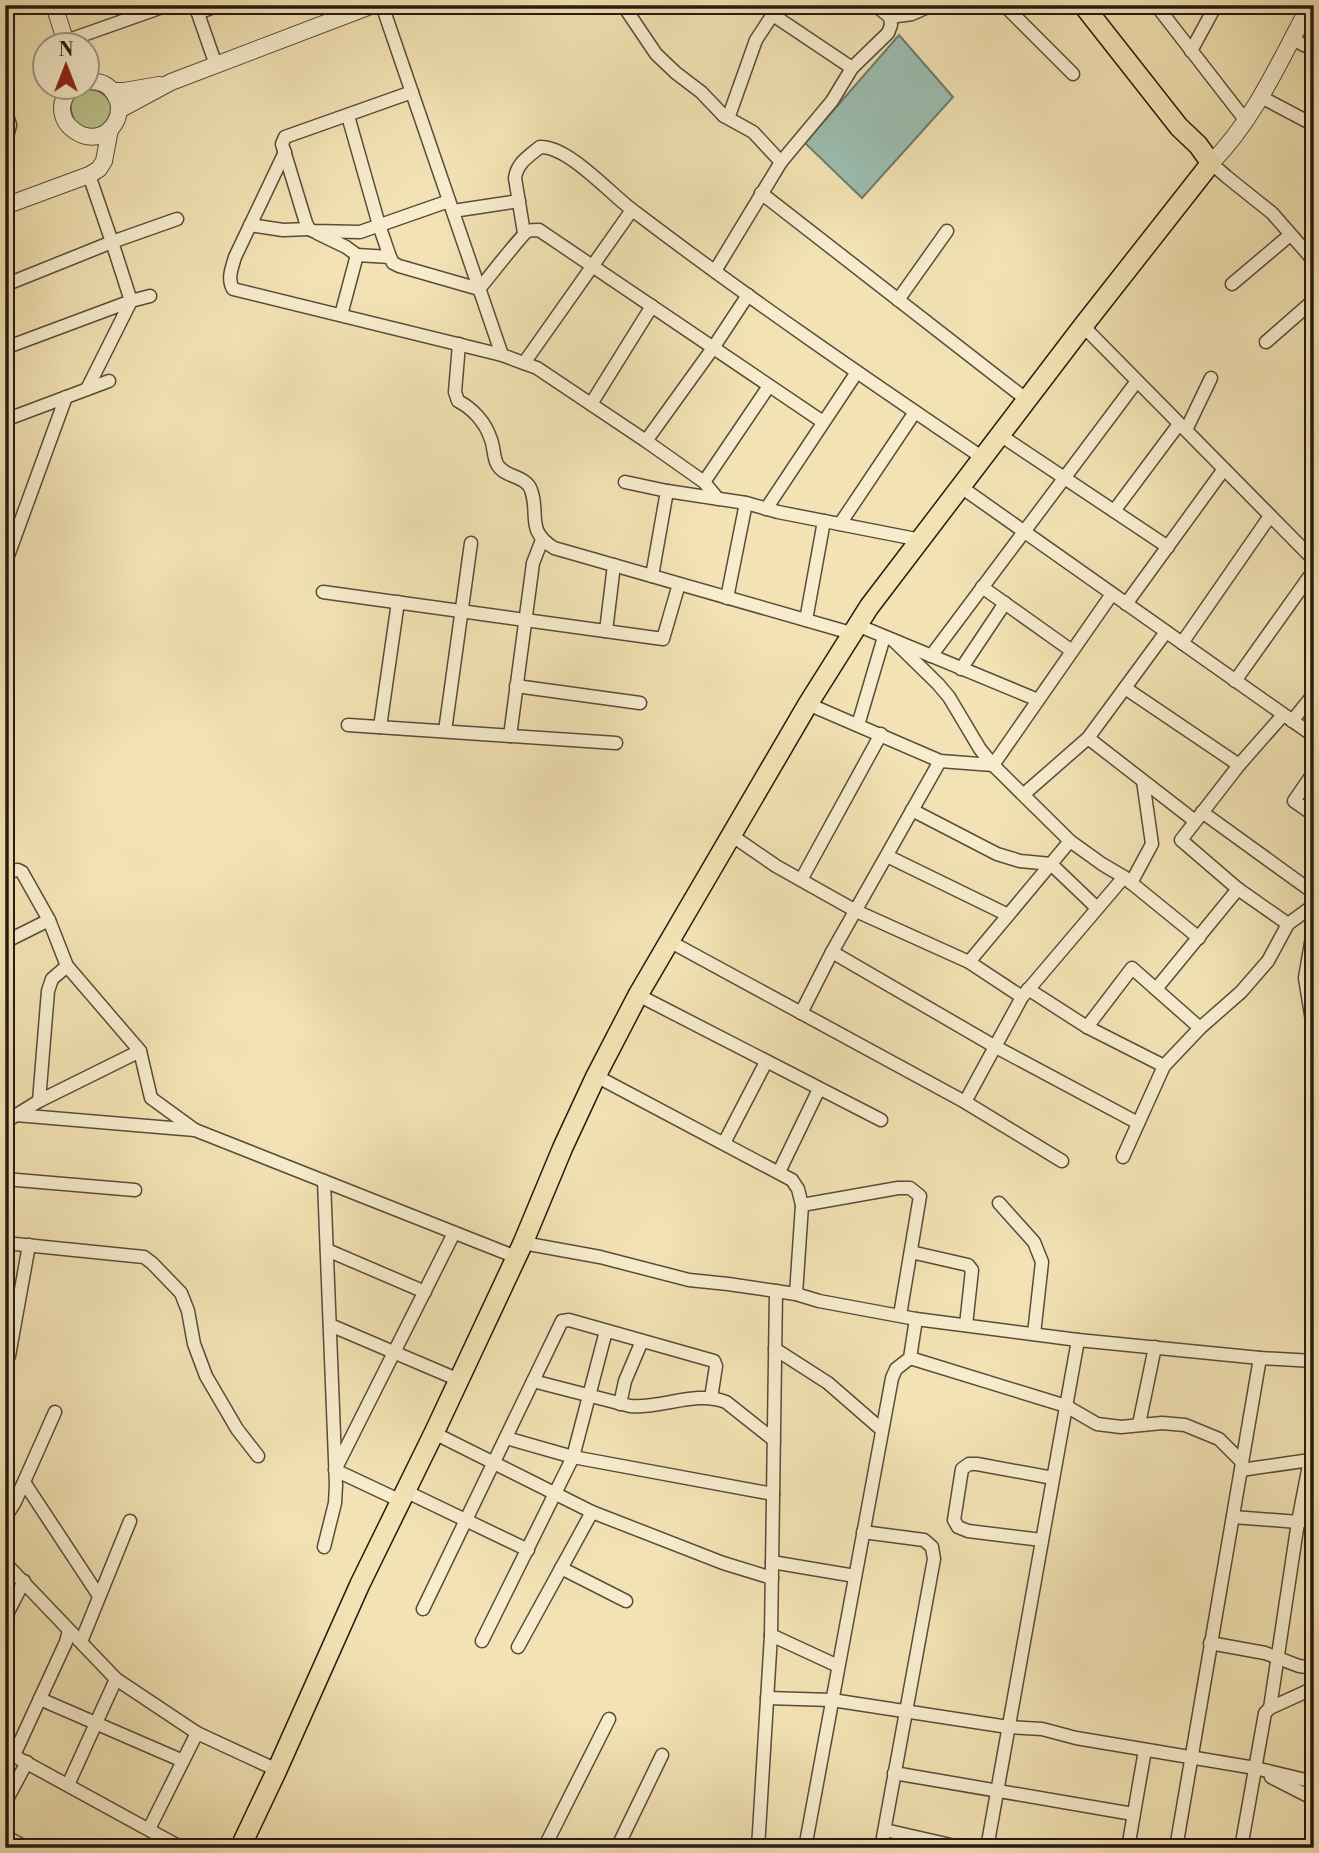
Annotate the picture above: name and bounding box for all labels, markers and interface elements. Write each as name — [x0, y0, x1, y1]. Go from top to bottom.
north arrow — [32, 32, 102, 102]
text: N — [58, 38, 74, 62]

